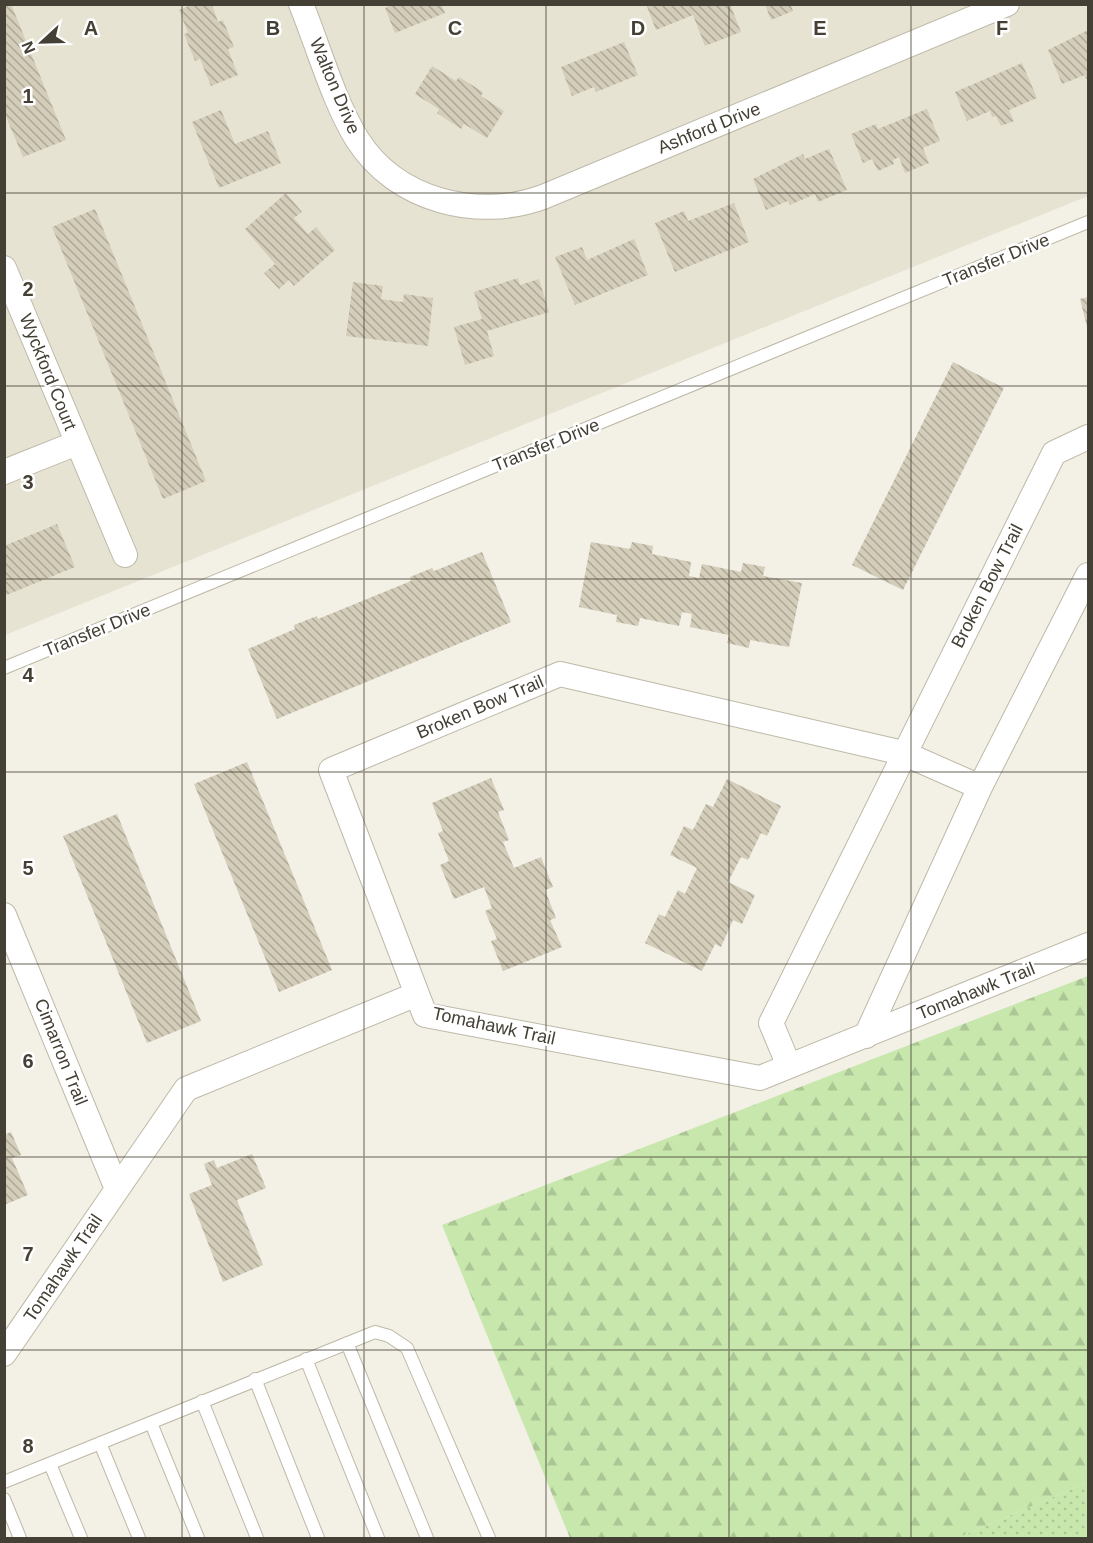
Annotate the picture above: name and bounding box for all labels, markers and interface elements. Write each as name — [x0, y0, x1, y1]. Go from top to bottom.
north arrow — [12, 12, 72, 72]
text: A — [84, 17, 98, 39]
text: B — [266, 17, 280, 39]
text: C — [448, 17, 462, 39]
text: D — [631, 17, 645, 39]
text: E — [813, 17, 827, 39]
text: F — [996, 17, 1008, 39]
street label: Walton Drive — [306, 35, 364, 137]
text: N — [19, 39, 39, 56]
text: 1 — [22, 85, 34, 107]
street label: Ashford Drive — [655, 98, 763, 158]
street label: Transfer Drive — [940, 229, 1052, 291]
text: 2 — [22, 278, 34, 300]
street label: Wyckford Court — [16, 311, 80, 433]
street label: Transfer Drive — [490, 414, 602, 476]
text: 3 — [22, 471, 34, 493]
street label: Broken Bow Trail — [947, 521, 1027, 651]
street label: Transfer Drive — [41, 599, 153, 661]
text: 4 — [22, 664, 34, 686]
street label: Broken Bow Trail — [413, 671, 547, 743]
text: 5 — [22, 857, 34, 879]
street label: Tomahawk Trail — [914, 958, 1038, 1024]
street label: Cimarron Trail — [31, 996, 91, 1108]
street label: Tomahawk Trail — [431, 1003, 557, 1049]
text: 6 — [22, 1050, 34, 1072]
street label: Tomahawk Trail — [20, 1211, 106, 1325]
text: 7 — [22, 1243, 34, 1265]
text: 8 — [22, 1435, 34, 1457]

